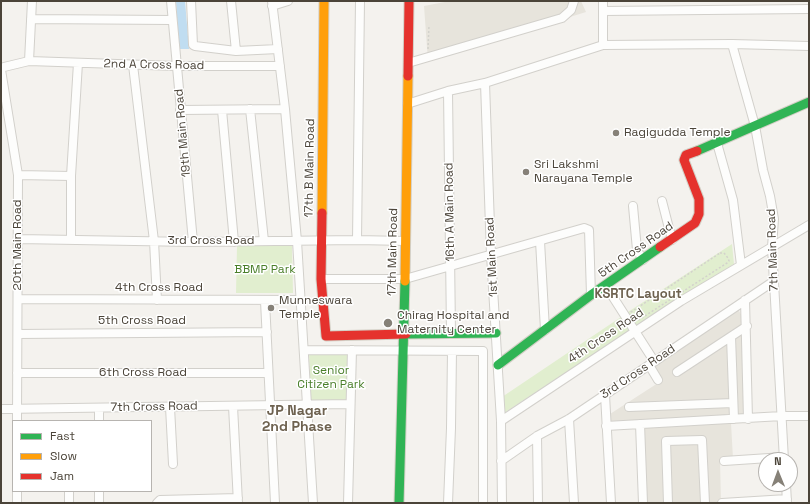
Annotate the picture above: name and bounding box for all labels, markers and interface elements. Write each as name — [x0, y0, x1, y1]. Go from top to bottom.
street label: 2nd A Cross Road — [104, 57, 204, 73]
street label: 19th Main Road — [172, 88, 194, 178]
street label: 17th B Main Road — [302, 118, 318, 218]
place label: Ragigudda Temple — [624, 126, 730, 140]
marker: Ragigudda Temple — [611, 128, 621, 138]
place label: Sri Lakshmi Narayana Temple — [534, 158, 633, 186]
street label: 16th A Main Road — [442, 162, 458, 262]
marker: Sri Lakshmi Narayana Temple — [521, 167, 531, 177]
street label: 20th Main Road — [11, 199, 25, 291]
street label: 17th Main Road — [385, 208, 401, 296]
street label: 7th Main Road — [764, 208, 782, 292]
street label: 1st Main Road — [483, 217, 501, 297]
street label: 5th Cross Road — [596, 219, 676, 281]
street label: 3rd Cross Road — [168, 234, 254, 248]
park label: BBMP Park — [234, 263, 296, 277]
street label: 4th Cross Road — [115, 281, 203, 295]
district label: KSRTC Layout — [594, 286, 682, 302]
place label: Munneswara Temple — [279, 294, 352, 322]
marker: Munneswara Temple — [266, 303, 276, 313]
street label: 4th Cross Road — [565, 305, 647, 367]
place label: Chirag Hospital and Maternity Center — [397, 309, 510, 337]
street label: 5th Cross Road — [98, 314, 186, 328]
marker: Chirag Hospital and Maternity Center — [382, 317, 394, 329]
street label: 3rd Cross Road — [598, 342, 678, 402]
park label: Senior Citizen Park — [297, 364, 365, 392]
street label: 6th Cross Road — [99, 366, 187, 380]
street label: 7th Cross Road — [110, 399, 198, 415]
district label: JP Nagar 2nd Phase — [262, 403, 332, 436]
legend — [12, 420, 152, 492]
text: Fast — [50, 428, 75, 444]
text: Slow — [50, 448, 77, 464]
north arrow — [758, 452, 798, 492]
text: N — [774, 454, 782, 468]
text: Jam — [50, 468, 74, 484]

